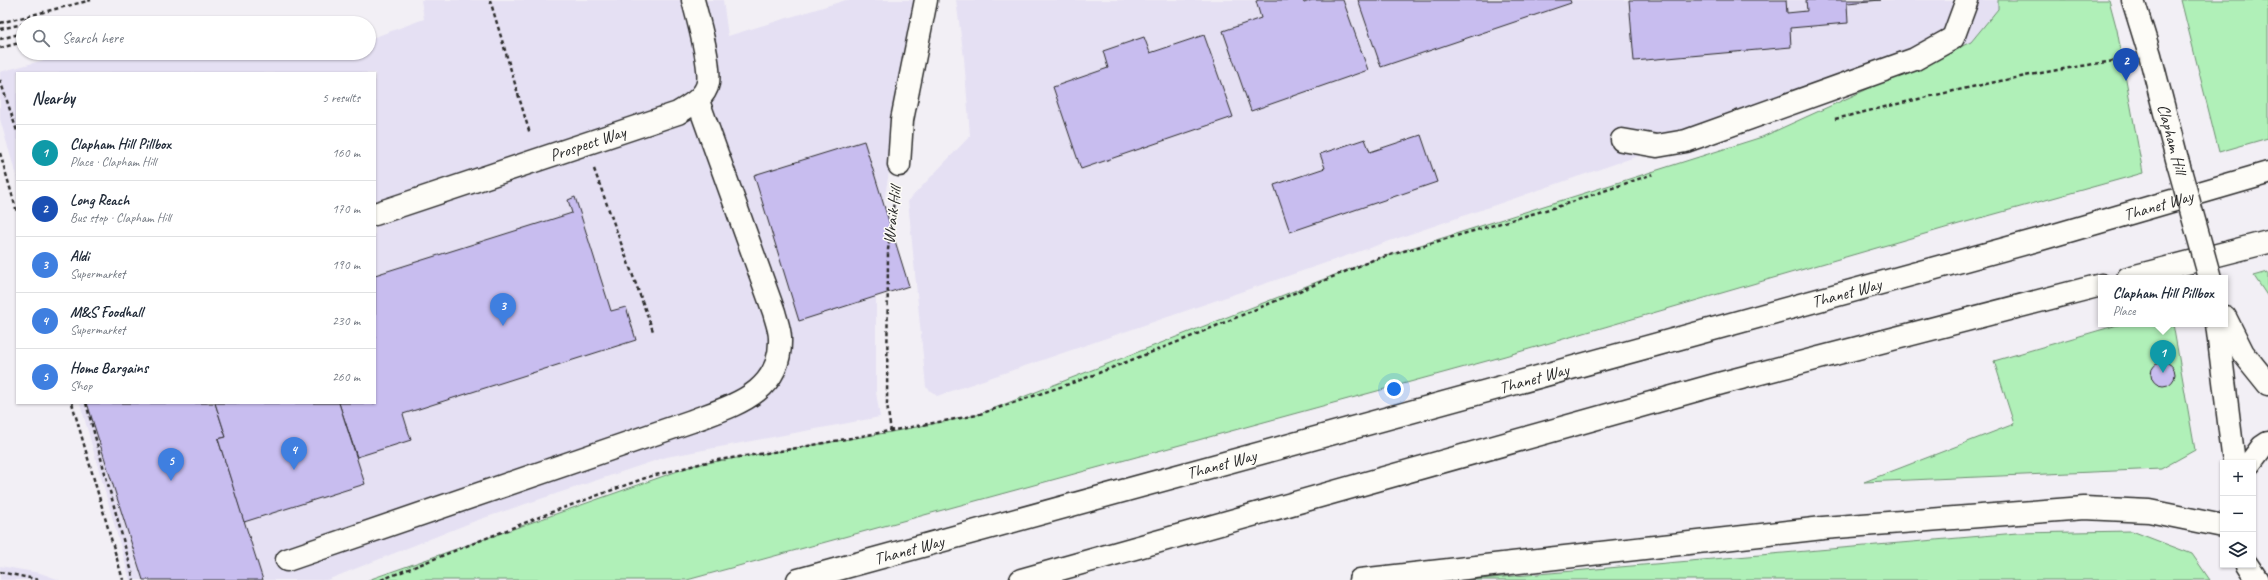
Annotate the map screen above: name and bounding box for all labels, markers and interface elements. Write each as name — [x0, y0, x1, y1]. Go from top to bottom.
search box — [16, 16, 376, 60]
icon: search — [30, 27, 52, 49]
text: Search here — [62, 29, 123, 48]
pin: 2 — [2113, 48, 2139, 81]
text: Nearby — [32, 88, 75, 109]
text: 5 results — [322, 90, 360, 106]
street label: Clapham Hill — [2153, 102, 2192, 179]
street label: Prospect Way — [547, 120, 629, 166]
text: Clapham Hill Pillbox — [70, 135, 171, 154]
text: 1 — [42, 145, 48, 161]
text: 160 m — [332, 145, 360, 161]
text: Place · Clapham Hill — [70, 154, 156, 170]
street label: Wraik Hill — [878, 182, 906, 245]
street label: Thanet Way — [2121, 185, 2197, 225]
text: Long Reach — [70, 191, 129, 210]
text: 2 — [42, 201, 48, 217]
text: 170 m — [332, 201, 360, 217]
text: Bus stop · Clapham Hill — [70, 210, 171, 226]
text: Aldi — [70, 247, 89, 266]
text: 3 — [42, 257, 48, 273]
text: 190 m — [332, 257, 360, 273]
text: Supermarket — [70, 266, 125, 282]
street label: Thanet Way — [1809, 273, 1885, 312]
popup — [2098, 275, 2228, 327]
text: Clapham Hill Pillbox — [2113, 284, 2213, 303]
pin: 3 — [490, 293, 516, 326]
text: M&S Foodhall — [70, 303, 143, 322]
text: Place — [2113, 303, 2136, 319]
text: 4 — [42, 313, 48, 329]
text: 230 m — [332, 313, 360, 329]
text: Supermarket — [70, 322, 125, 338]
pin: 1 — [2150, 340, 2176, 373]
street label: Thanet Way — [1497, 358, 1572, 398]
text: Home Bargains — [70, 359, 148, 378]
text: 5 — [42, 369, 48, 385]
text: 260 m — [332, 369, 360, 385]
text: Shop — [70, 378, 92, 394]
your location — [1384, 379, 1404, 399]
pin: 4 — [281, 437, 307, 470]
street label: Thanet Way — [1184, 444, 1260, 483]
pin: 5 — [158, 448, 184, 481]
map controls — [2220, 460, 2256, 568]
button: + — [2220, 460, 2256, 496]
button: − — [2220, 496, 2256, 532]
street label: Thanet Way — [872, 530, 947, 569]
button: layers — [2220, 532, 2256, 568]

